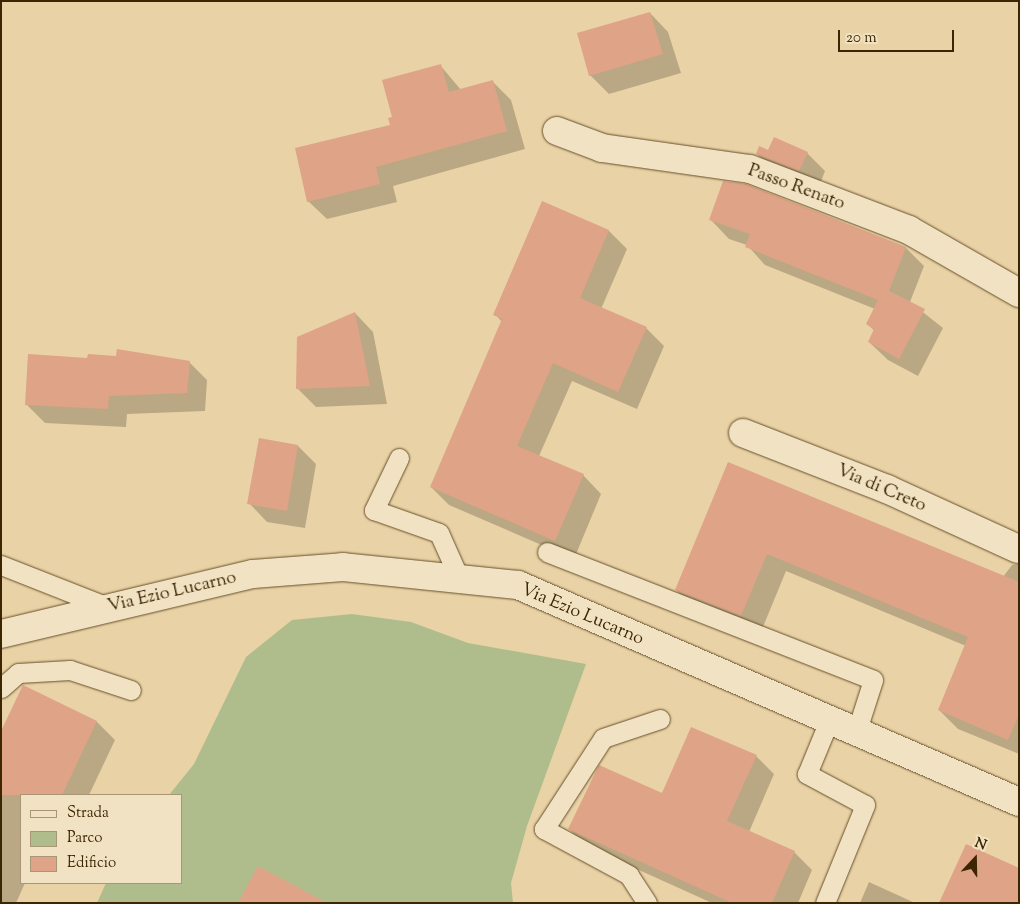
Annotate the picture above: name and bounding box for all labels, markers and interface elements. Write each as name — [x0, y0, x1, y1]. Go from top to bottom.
scale bar — [840, 20, 956, 52]
text: 20 m — [846, 28, 877, 49]
street label: Passo Renato — [745, 160, 847, 216]
street label: Via di Creto — [833, 460, 929, 518]
street label: Via Ezio Lucarno — [105, 568, 239, 618]
street label: Via Ezio Lucarno — [517, 579, 647, 651]
legend — [20, 794, 182, 884]
text: Strada — [67, 803, 109, 824]
text: Parco — [67, 828, 103, 849]
north arrow — [950, 834, 1000, 884]
text: N — [972, 834, 989, 856]
text: Edificio — [67, 853, 116, 874]

